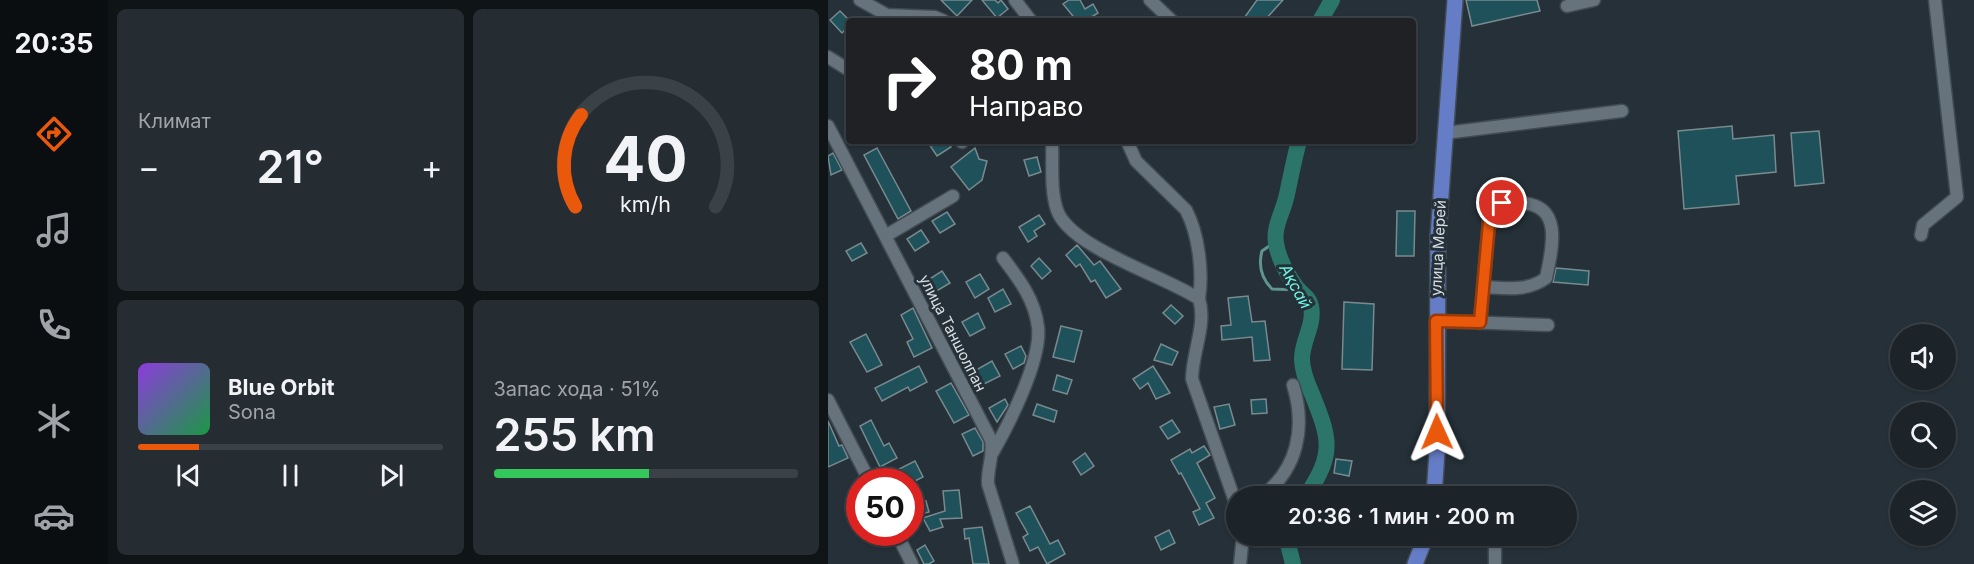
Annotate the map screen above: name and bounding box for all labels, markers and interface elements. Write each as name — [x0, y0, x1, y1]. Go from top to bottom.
text: 20:35 — [15, 27, 93, 60]
text: 80 m — [969, 39, 1073, 90]
icon: right — [870, 42, 948, 120]
text: Направо — [969, 90, 1084, 123]
text: Климат — [138, 109, 211, 133]
icon: directions — [33, 113, 75, 155]
text: 40 — [604, 121, 688, 196]
text: 21° — [256, 139, 324, 194]
text: − — [138, 147, 160, 187]
text: + — [421, 147, 443, 187]
pin — [1476, 177, 1527, 228]
icon: arrive — [1485, 186, 1518, 219]
text: km/h — [620, 191, 671, 217]
street label: улица Мерей — [1426, 200, 1450, 296]
icon: music — [33, 209, 75, 251]
water label: Ақсай — [1275, 259, 1316, 312]
street label: улица Таншолпан — [915, 271, 991, 395]
icon: phone — [33, 304, 75, 346]
map controls — [1890, 324, 1956, 546]
button: sound — [1890, 324, 1956, 390]
text: Blue Orbit — [228, 374, 335, 400]
text: Запас хода · 51% — [494, 377, 660, 401]
icon: climate — [33, 400, 75, 442]
text: Sona — [228, 400, 276, 424]
position arrow — [1405, 400, 1469, 464]
button: search — [1890, 402, 1956, 468]
text: 255 km — [494, 407, 656, 462]
icon: previous — [172, 459, 205, 492]
icon: pause — [274, 459, 307, 492]
icon: next — [375, 459, 408, 492]
speed limit sign: 50 — [846, 468, 924, 546]
button: layers — [1890, 480, 1956, 546]
icon: car — [33, 495, 75, 537]
text: 20:36 · 1 мин · 200 m — [1288, 503, 1515, 529]

